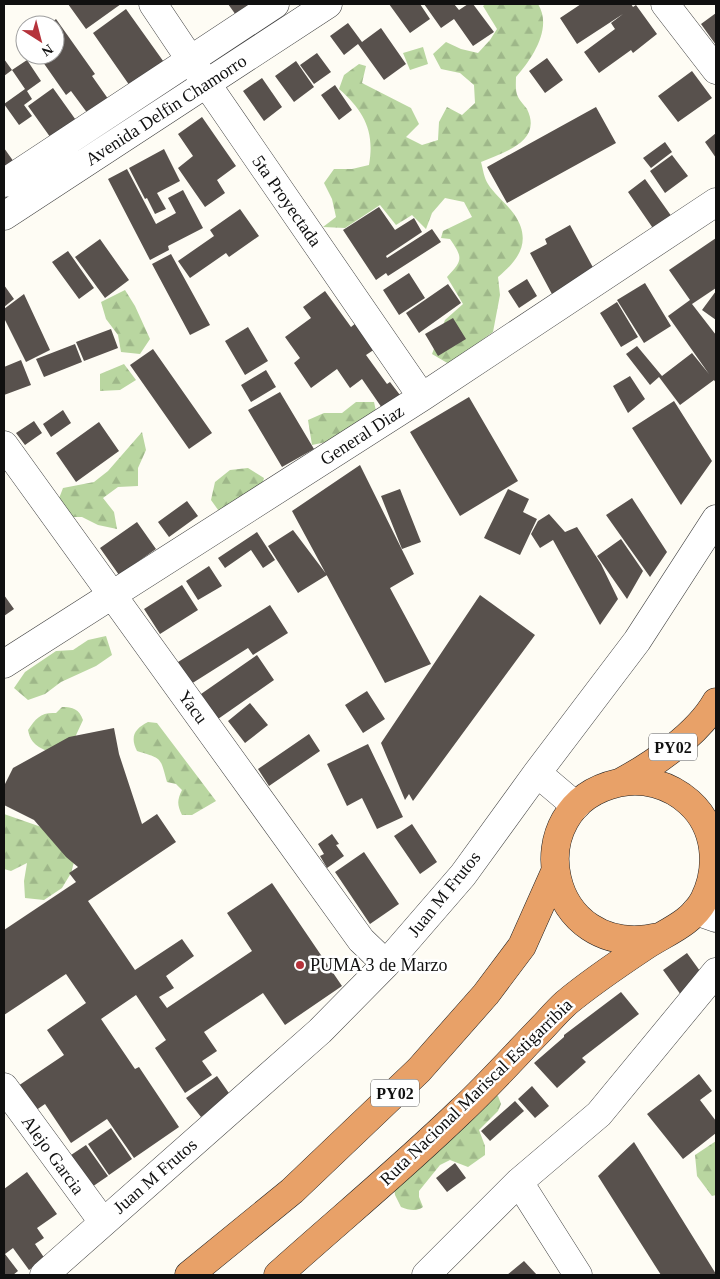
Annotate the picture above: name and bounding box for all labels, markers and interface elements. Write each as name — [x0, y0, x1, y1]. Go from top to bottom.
north arrow — [15, 15, 65, 65]
text: N — [39, 41, 56, 59]
street label: Avenida Delfin Chamorro — [82, 51, 250, 169]
street label: 5ta Proyectada — [248, 152, 326, 250]
street label: General Diaz — [317, 401, 407, 469]
street label: Yacu — [174, 686, 212, 728]
road number: PY02 — [649, 734, 697, 760]
street label: Juan M Frutos — [403, 847, 485, 941]
place label: PUMA 3 de Marzo — [310, 955, 448, 975]
marker: PUMA 3 de Marzo — [294, 959, 306, 971]
street label: Ruta Nacional Mariscal Estigarribia — [376, 995, 576, 1189]
road number: PY02 — [371, 1080, 419, 1106]
street label: Alejo Garcia — [18, 1112, 88, 1198]
street label: Juan M Frutos — [109, 1134, 201, 1218]

